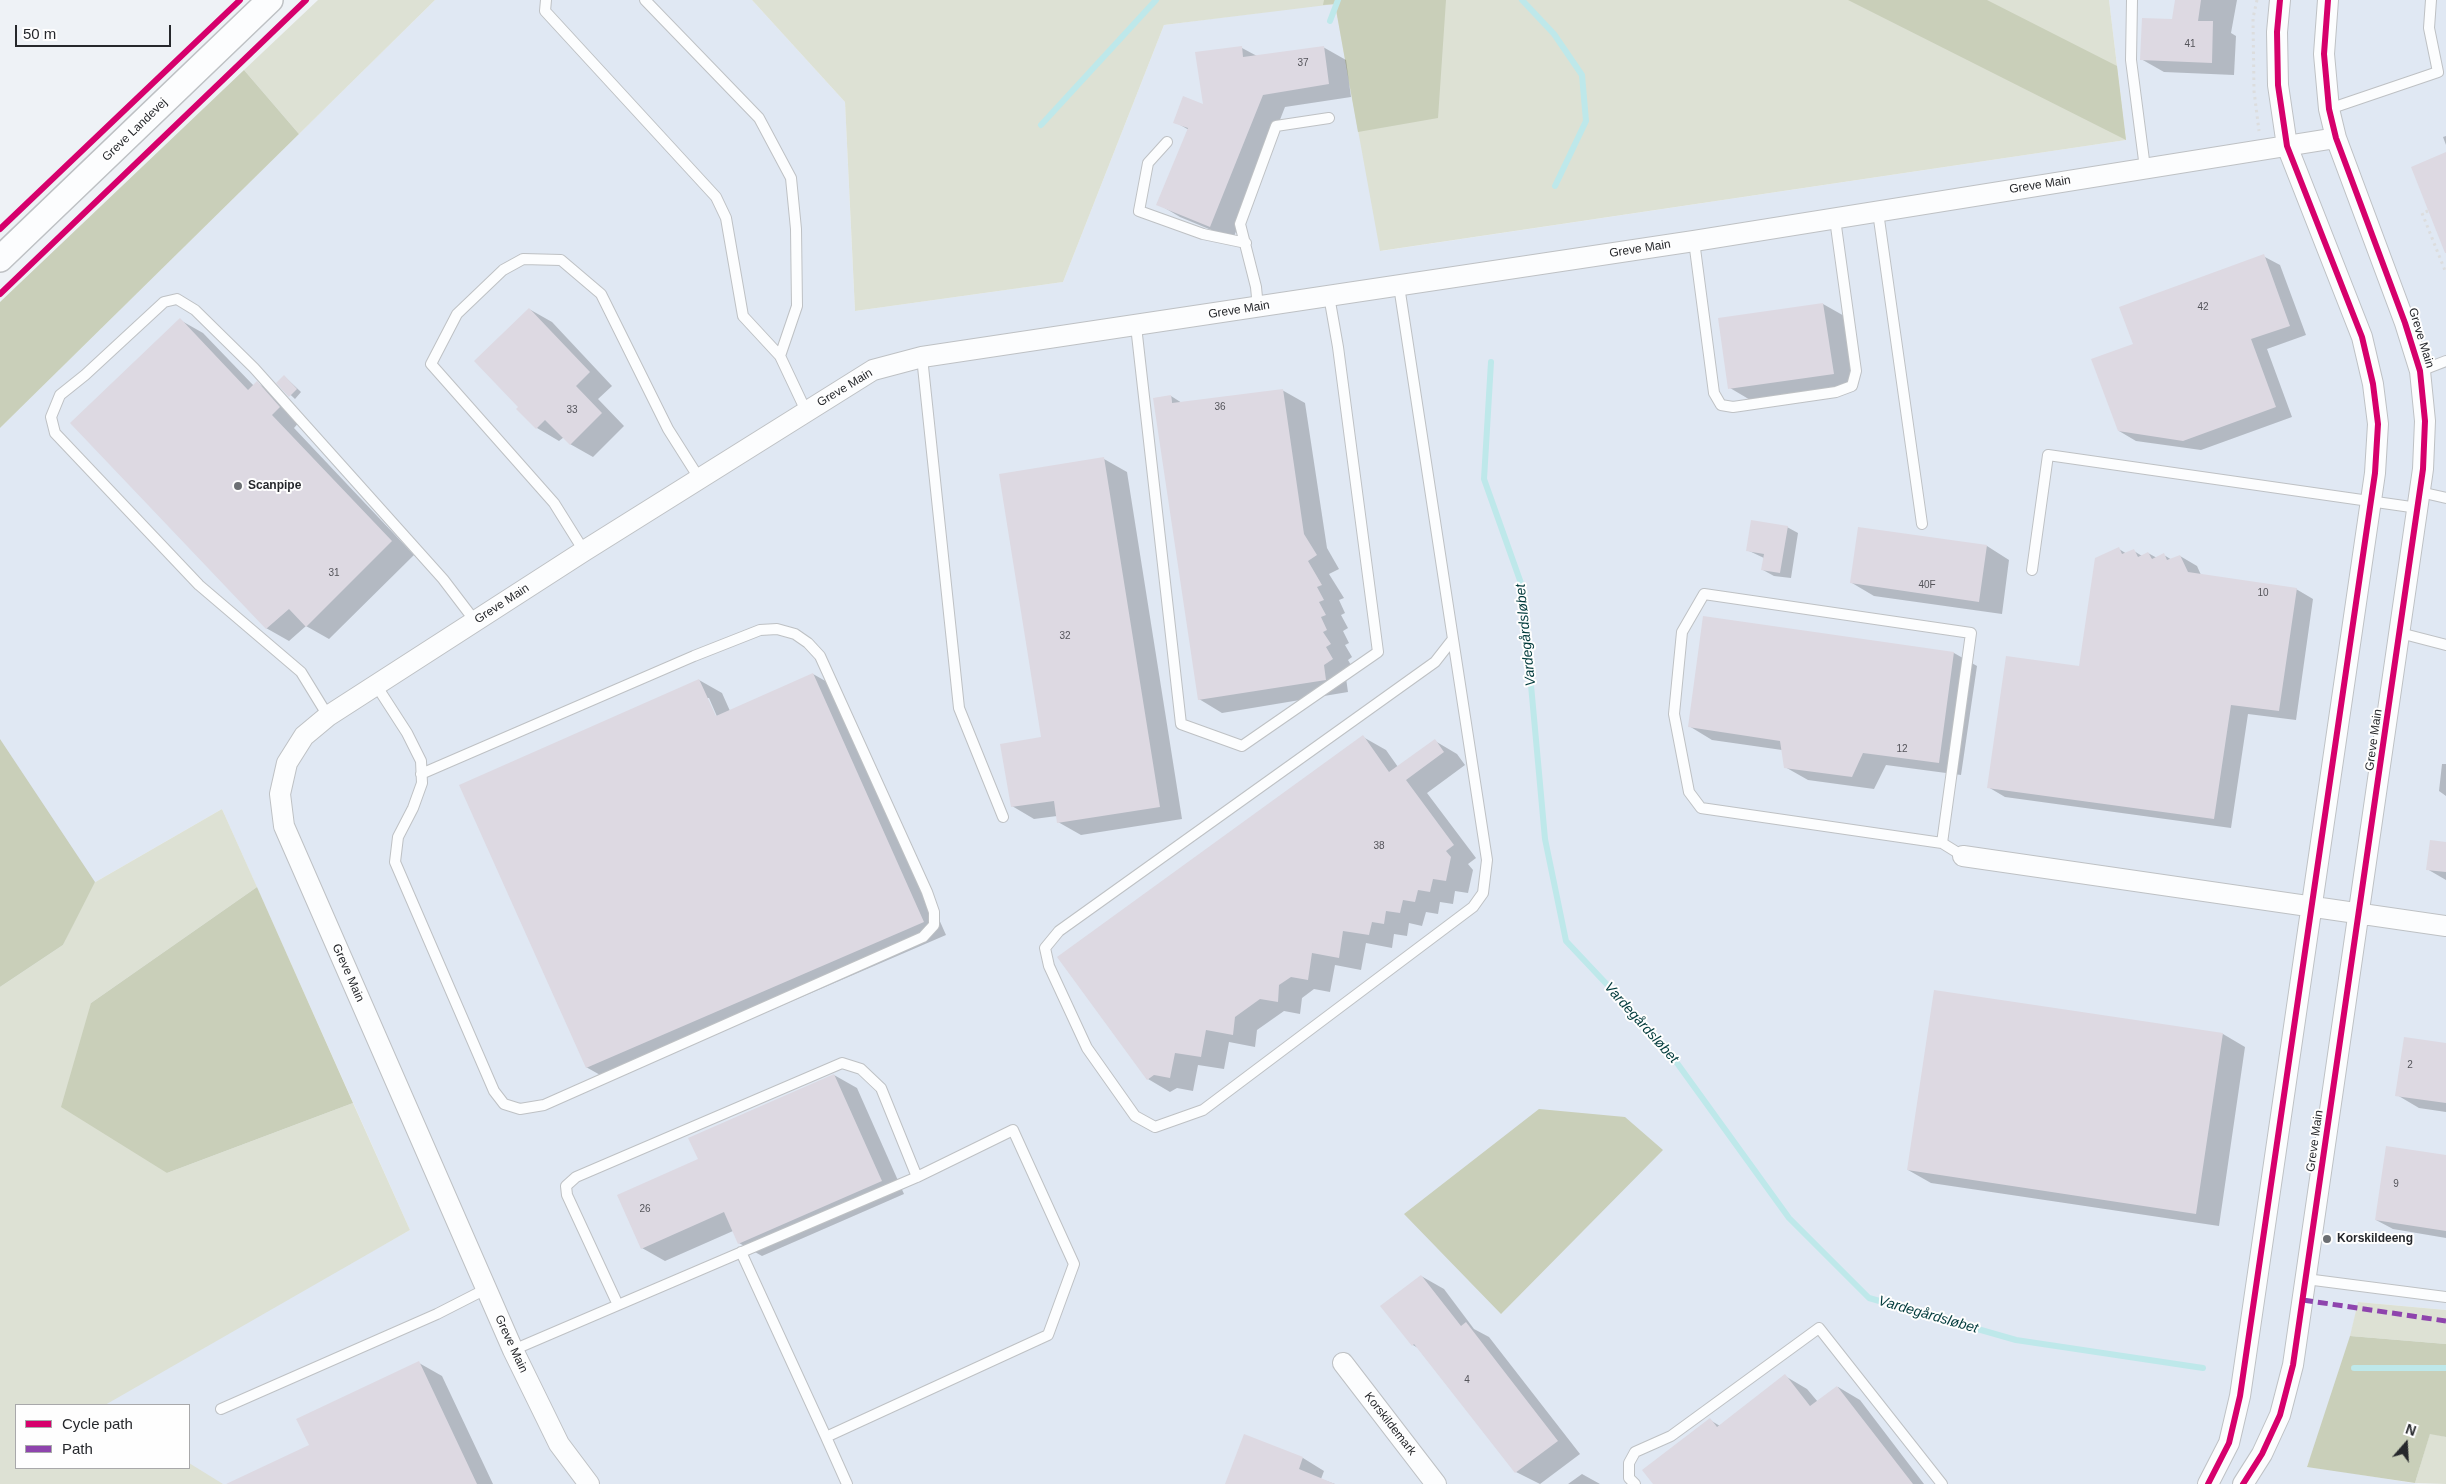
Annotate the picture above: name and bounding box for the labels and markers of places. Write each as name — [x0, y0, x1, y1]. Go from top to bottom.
place label: Scanpipe — [248, 479, 301, 493]
marker: Scanpipe — [232, 480, 244, 492]
place label: Korskildeeng — [2337, 1232, 2413, 1246]
marker: Korskildeeng — [2321, 1233, 2333, 1245]

